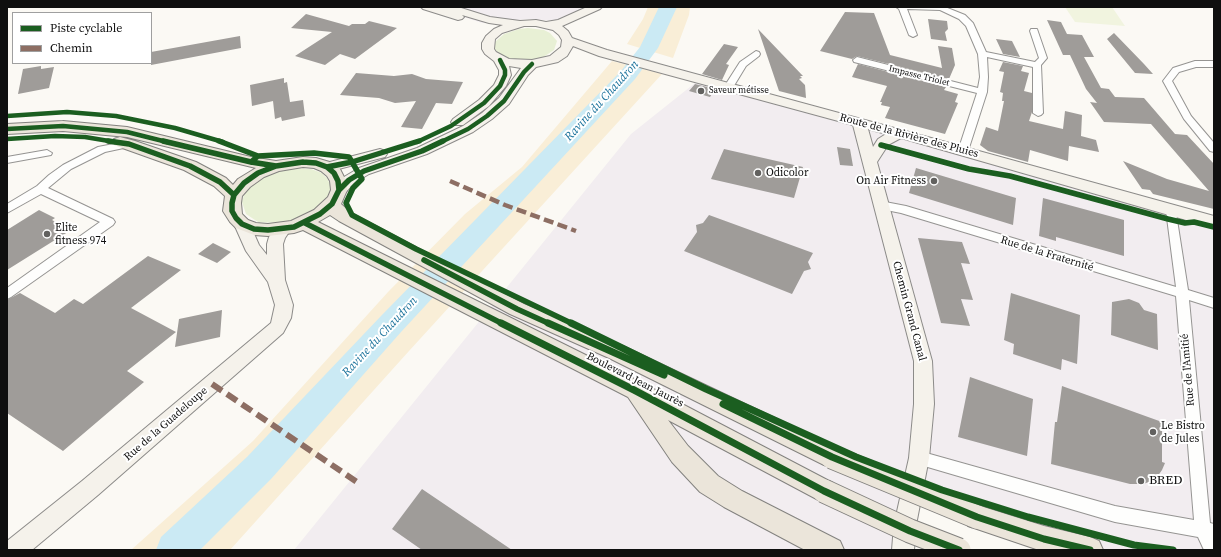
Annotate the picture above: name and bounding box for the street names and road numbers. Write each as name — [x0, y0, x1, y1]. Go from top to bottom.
street label: Impasse Triolet — [887, 63, 951, 89]
street label: Route de la Rivière des Pluies — [838, 111, 980, 161]
street label: Rue de la Fraternité — [999, 234, 1095, 274]
street label: Chemin Grand Canal — [889, 260, 929, 362]
street label: Rue de l'Amitié — [1178, 333, 1198, 407]
street label: Boulevard Jean Jaurès — [584, 350, 686, 410]
street label: Rue de la Guadeloupe — [122, 384, 210, 464]

